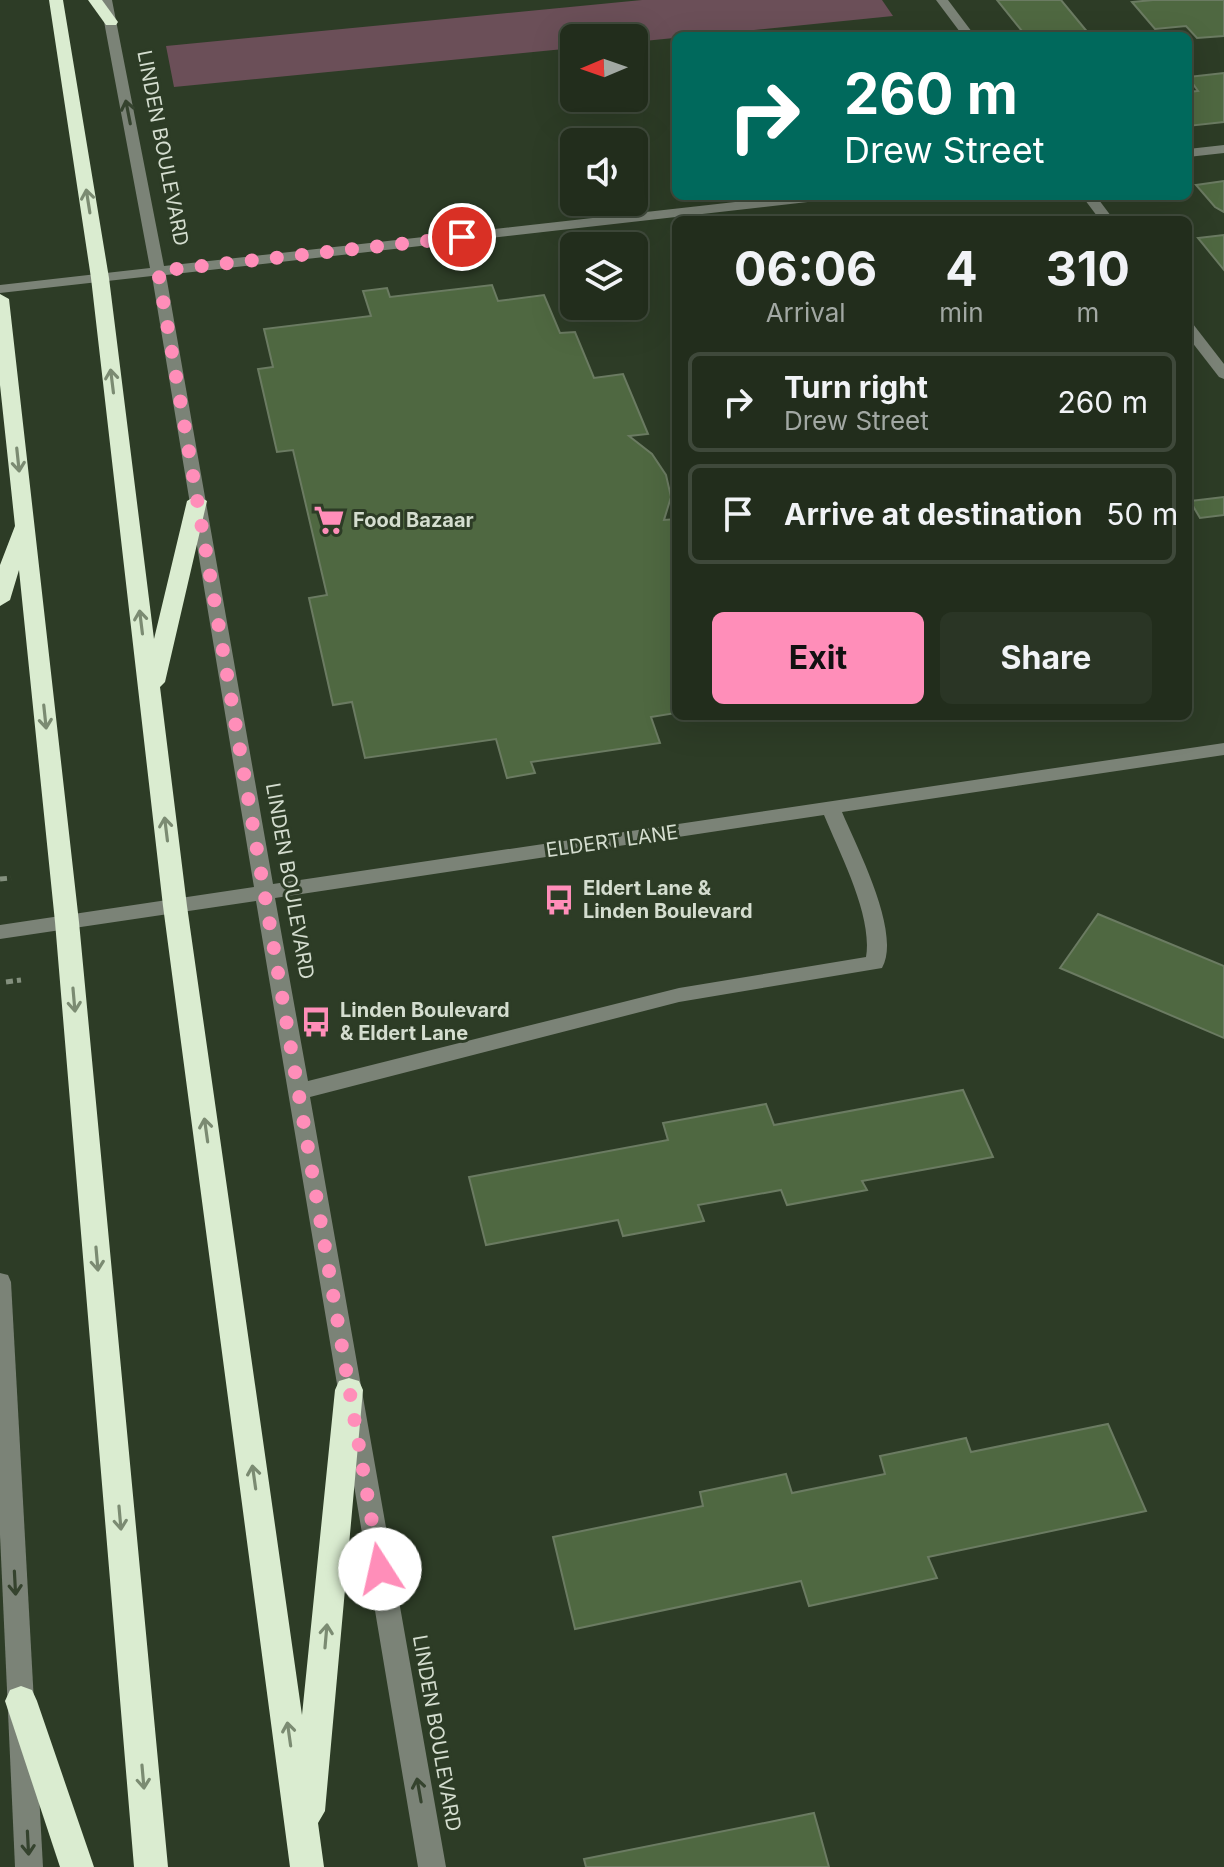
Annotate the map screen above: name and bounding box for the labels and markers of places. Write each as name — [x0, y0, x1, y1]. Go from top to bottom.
pin — [428, 203, 496, 271]
supermarket icon: Food Bazaar — [312, 503, 346, 537]
place label: Food Bazaar — [353, 508, 474, 532]
place label: Eldert Lane & Linden Boulevard — [583, 876, 752, 923]
bus stop icon: Eldert Lane & Linden Boulevard — [542, 883, 576, 917]
place label: Linden Boulevard & Eldert Lane — [340, 998, 509, 1045]
bus stop icon: Linden Boulevard & Eldert Lane — [299, 1005, 333, 1039]

